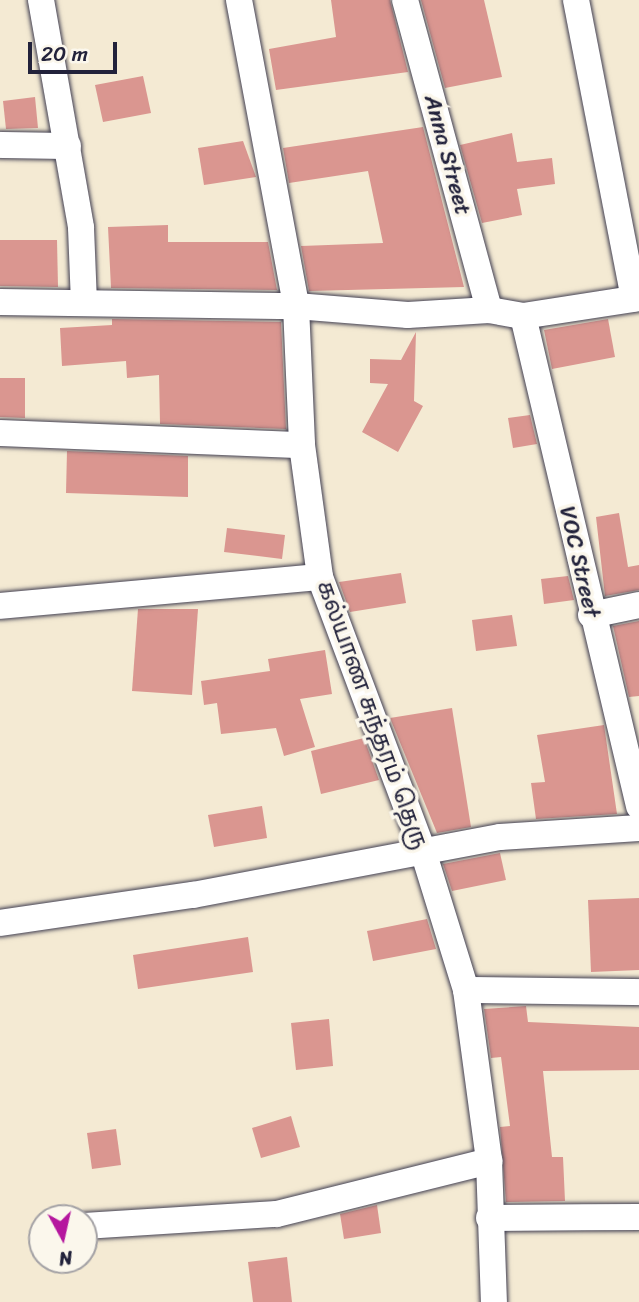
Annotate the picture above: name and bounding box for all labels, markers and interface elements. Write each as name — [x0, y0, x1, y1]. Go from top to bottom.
scale bar — [32, 28, 121, 72]
text: 20 m — [41, 35, 88, 73]
street label: Anna Street — [418, 91, 476, 219]
street label: VOC Street — [553, 503, 605, 621]
street label: கல்யாண சுந்தரம் தெரு — [311, 577, 433, 853]
north arrow — [28, 1204, 98, 1274]
text: N — [57, 1241, 75, 1276]

